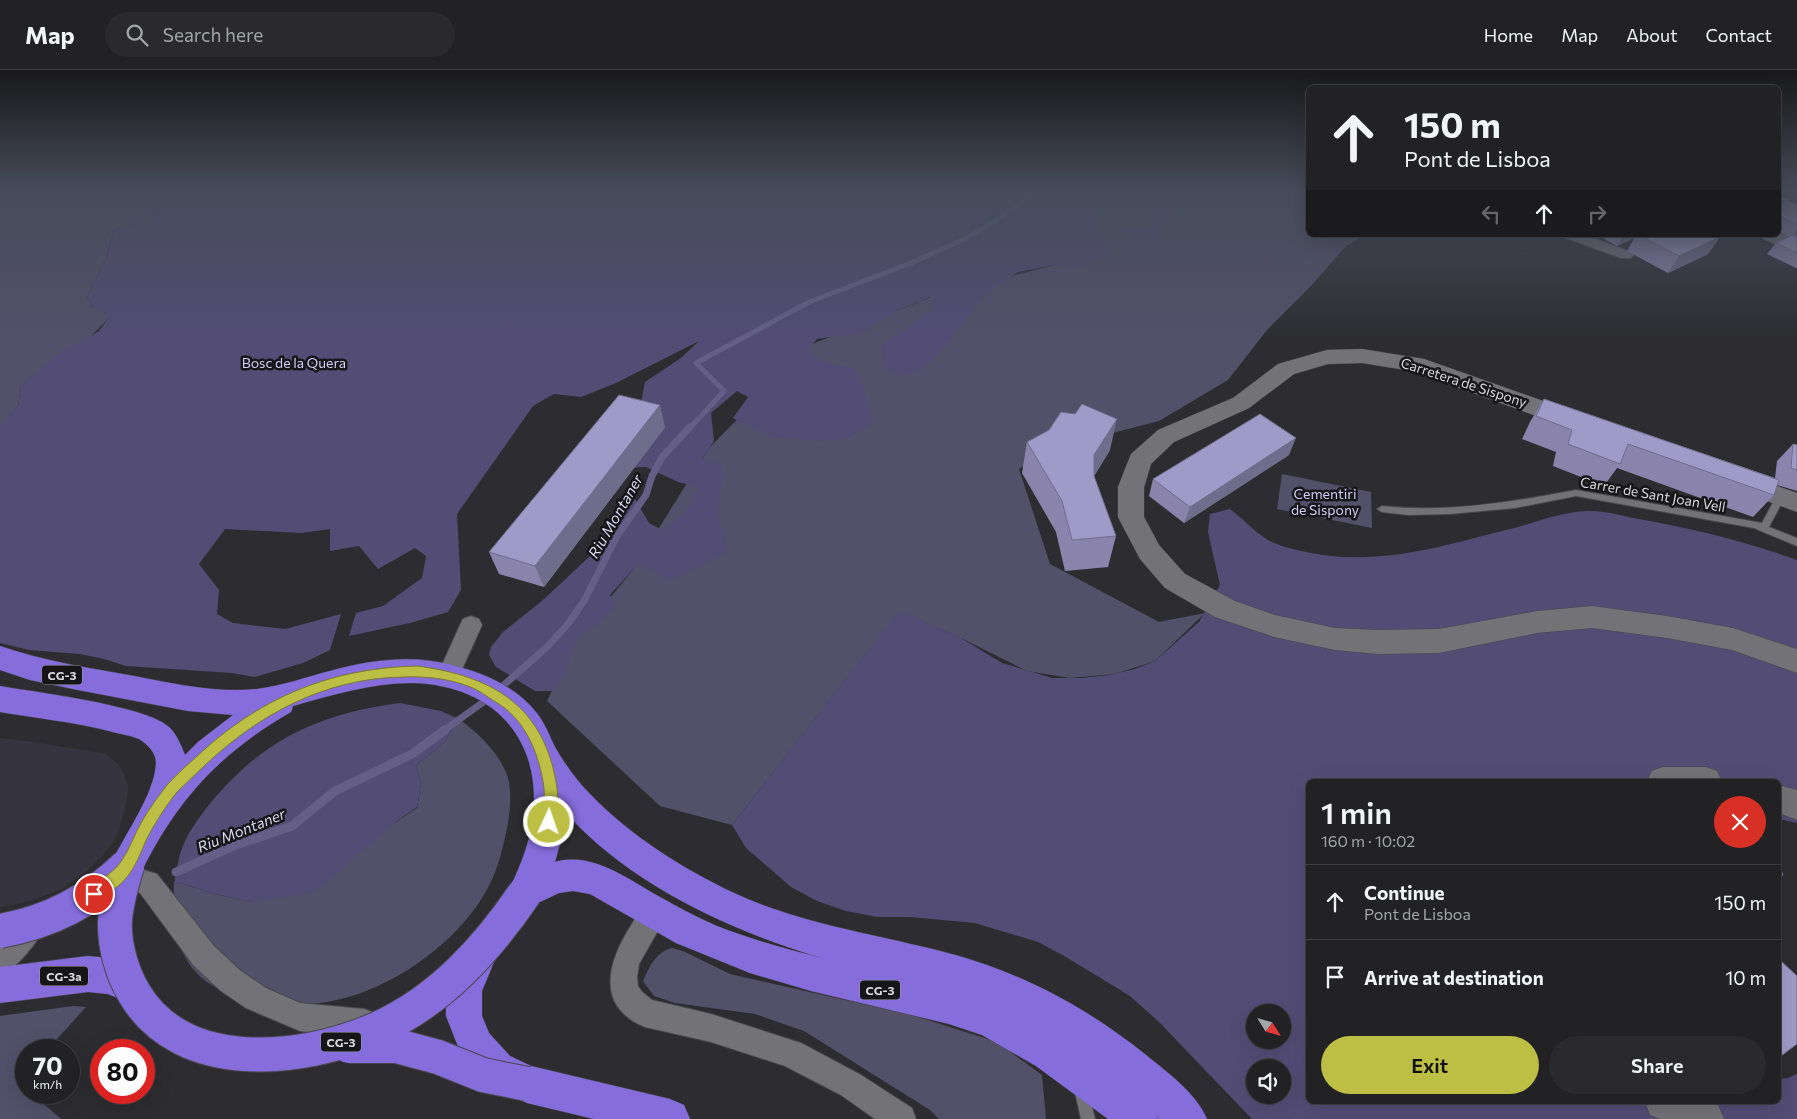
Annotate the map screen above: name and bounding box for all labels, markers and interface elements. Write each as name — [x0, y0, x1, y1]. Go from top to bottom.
search box — [105, 12, 455, 57]
text: Map — [25, 20, 75, 49]
icon: search — [123, 21, 151, 49]
text: Search here — [163, 23, 263, 46]
text: Home — [1484, 24, 1533, 46]
text: Map — [1561, 24, 1598, 46]
text: About — [1626, 24, 1678, 46]
text: Contact — [1706, 24, 1772, 46]
text: 150 m — [1404, 102, 1501, 145]
icon: ahead — [1321, 105, 1386, 170]
text: Pont de Lisboa — [1404, 145, 1551, 172]
icon: left — [1477, 200, 1505, 228]
icon: ahead — [1530, 200, 1558, 228]
icon: right — [1583, 200, 1611, 228]
park label: Bosc de la Quera — [242, 354, 346, 371]
street label: Carretera de Sispony — [1399, 354, 1529, 410]
water label: Riu Montaner — [584, 470, 647, 561]
street label: Carrer de Sant Joan Vell — [1579, 473, 1727, 515]
park label: Cementiri de Sispony — [1291, 485, 1359, 518]
road number: CG-3 — [42, 666, 82, 684]
text: 1 min — [1321, 793, 1392, 830]
position arrow — [522, 795, 574, 847]
button: close — [1714, 796, 1766, 848]
water label: Riu Montaner — [194, 804, 289, 856]
text: 160 m · 10:02 — [1321, 831, 1415, 850]
pin — [73, 873, 115, 915]
icon: arrive — [80, 880, 108, 908]
text: Continue — [1364, 881, 1444, 904]
icon: ahead — [1321, 888, 1349, 916]
text: 150 m — [1714, 891, 1766, 914]
text: Pont de Lisboa — [1364, 904, 1471, 923]
icon: arrive — [1321, 963, 1349, 991]
road number: CG-3a — [40, 966, 88, 986]
text: Arrive at destination — [1364, 966, 1544, 989]
text: 10 m — [1725, 966, 1766, 989]
road number: CG-3 — [860, 980, 900, 1000]
north arrow — [1246, 1004, 1291, 1049]
map controls — [1246, 1004, 1291, 1104]
road number: CG-3 — [321, 1032, 361, 1052]
button: Exit — [1321, 1036, 1539, 1094]
button: Share — [1549, 1036, 1766, 1094]
speed limit sign: 80 — [90, 1039, 155, 1104]
text: 70 — [32, 1050, 63, 1080]
button: sound — [1246, 1059, 1291, 1104]
text: km/h — [33, 1077, 62, 1091]

